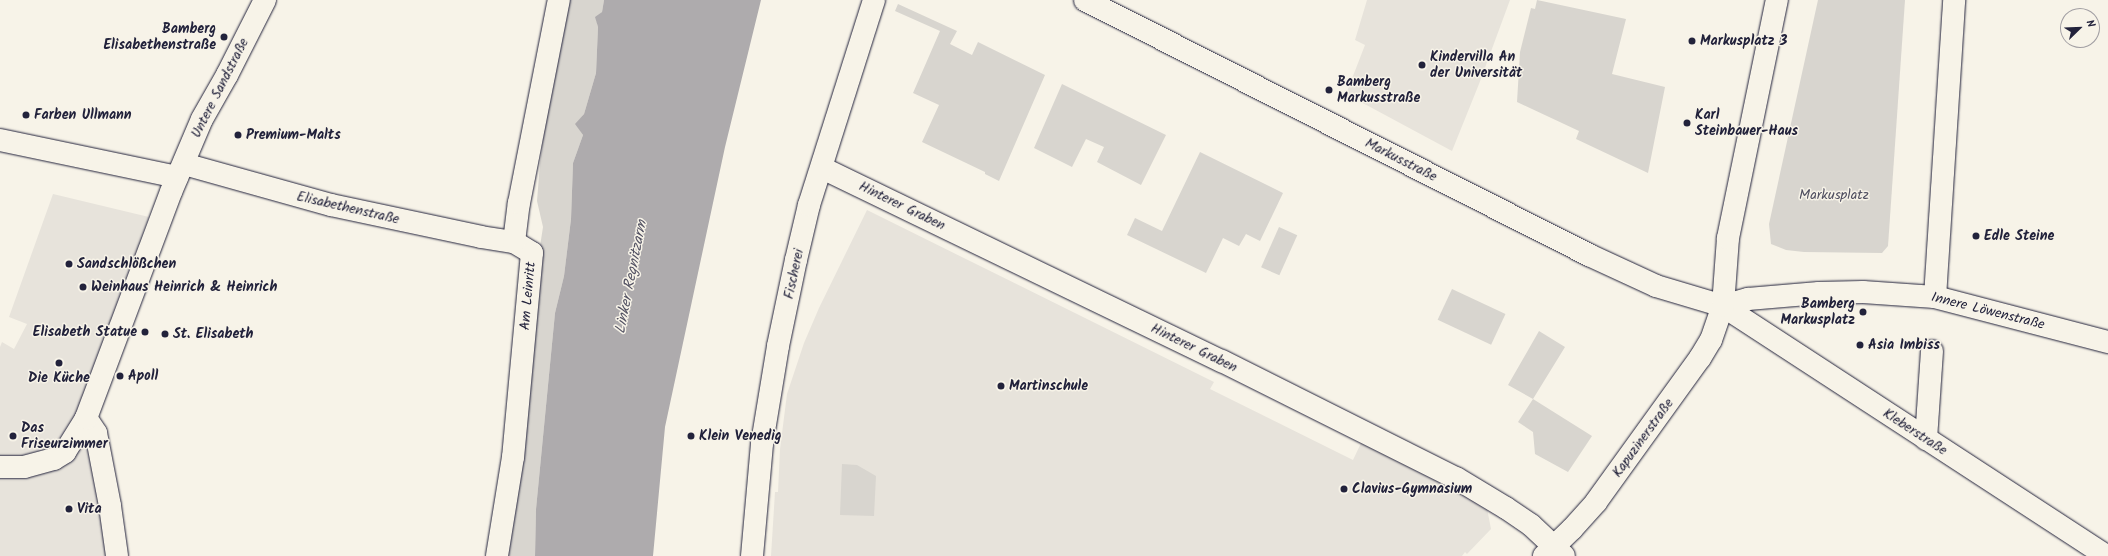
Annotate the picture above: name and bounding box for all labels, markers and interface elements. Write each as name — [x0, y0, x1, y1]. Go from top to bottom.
north arrow — [2060, 8, 2100, 48]
text: N — [2080, 17, 2100, 30]
place label: Bamberg Elisabethenstraße — [103, 21, 216, 54]
marker: Bamberg Elisabethenstraße — [219, 32, 229, 42]
place label: Markusplatz 3 — [1700, 33, 1788, 49]
street label: Untere Sandstraße — [188, 35, 252, 141]
marker: Markusplatz 3 — [1687, 36, 1697, 46]
place label: Kindervilla An der Universität — [1430, 49, 1522, 82]
marker: Kindervilla An der Universität — [1417, 60, 1427, 70]
place label: Bamberg Markusstraße — [1337, 74, 1420, 106]
marker: Bamberg Markusstraße — [1324, 85, 1334, 95]
place label: Farben Ullmann — [34, 107, 132, 123]
place label: Karl Steinbauer-Haus — [1695, 107, 1798, 140]
marker: Farben Ullmann — [21, 110, 31, 120]
marker: Karl Steinbauer-Haus — [1682, 118, 1692, 128]
place label: Premium-Malts — [246, 127, 341, 143]
marker: Premium-Malts — [233, 130, 243, 140]
street label: Markusstraße — [1362, 135, 1440, 185]
street label: Hinterer Graben — [856, 178, 948, 234]
park label: Markusplatz — [1799, 187, 1869, 203]
street label: Elisabethenstraße — [295, 188, 401, 228]
water label: Linker Regnitzarm — [612, 219, 652, 335]
place label: Edle Steine — [1984, 228, 2054, 244]
marker: Edle Steine — [1971, 231, 1981, 241]
street label: Fischerei — [780, 247, 808, 301]
place label: Sandschlößchen — [77, 256, 176, 272]
marker: Sandschlößchen — [64, 259, 74, 269]
street label: Am Leinritt — [517, 261, 539, 331]
place label: Weinhaus Heinrich & Heinrich — [91, 279, 277, 295]
marker: Weinhaus Heinrich & Heinrich — [78, 282, 88, 292]
street label: Innere Löwenstraße — [1930, 289, 2046, 333]
place label: Bamberg Markusplatz — [1781, 296, 1855, 328]
marker: Bamberg Markusplatz — [1858, 307, 1868, 317]
street label: Hinterer Graben — [1148, 320, 1240, 376]
place label: Elisabeth Statue — [33, 324, 137, 340]
place label: St. Elisabeth — [173, 326, 253, 342]
marker: Elisabeth Statue — [140, 327, 150, 337]
marker: St. Elisabeth — [160, 329, 170, 339]
place label: Asia Imbiss — [1868, 337, 1940, 353]
marker: Asia Imbiss — [1855, 340, 1865, 350]
marker: Die Küche — [54, 358, 64, 368]
place label: Apoll — [128, 368, 158, 384]
place label: Die Küche — [28, 370, 90, 386]
marker: Apoll — [115, 371, 125, 381]
place label: Martinschule — [1009, 378, 1088, 394]
marker: Martinschule — [996, 381, 1006, 391]
street label: Kapuzinerstraße — [1609, 395, 1677, 481]
street label: Kleberstraße — [1880, 405, 1950, 459]
place label: Das Friseurzimmer — [21, 420, 108, 452]
place label: Klein Venedig — [699, 428, 782, 444]
marker: Das Friseurzimmer — [8, 431, 18, 441]
marker: Klein Venedig — [686, 431, 696, 441]
place label: Clavius-Gymnasium — [1352, 481, 1472, 497]
marker: Clavius-Gymnasium — [1339, 484, 1349, 494]
place label: Vita — [77, 501, 102, 517]
marker: Vita — [64, 504, 74, 514]

